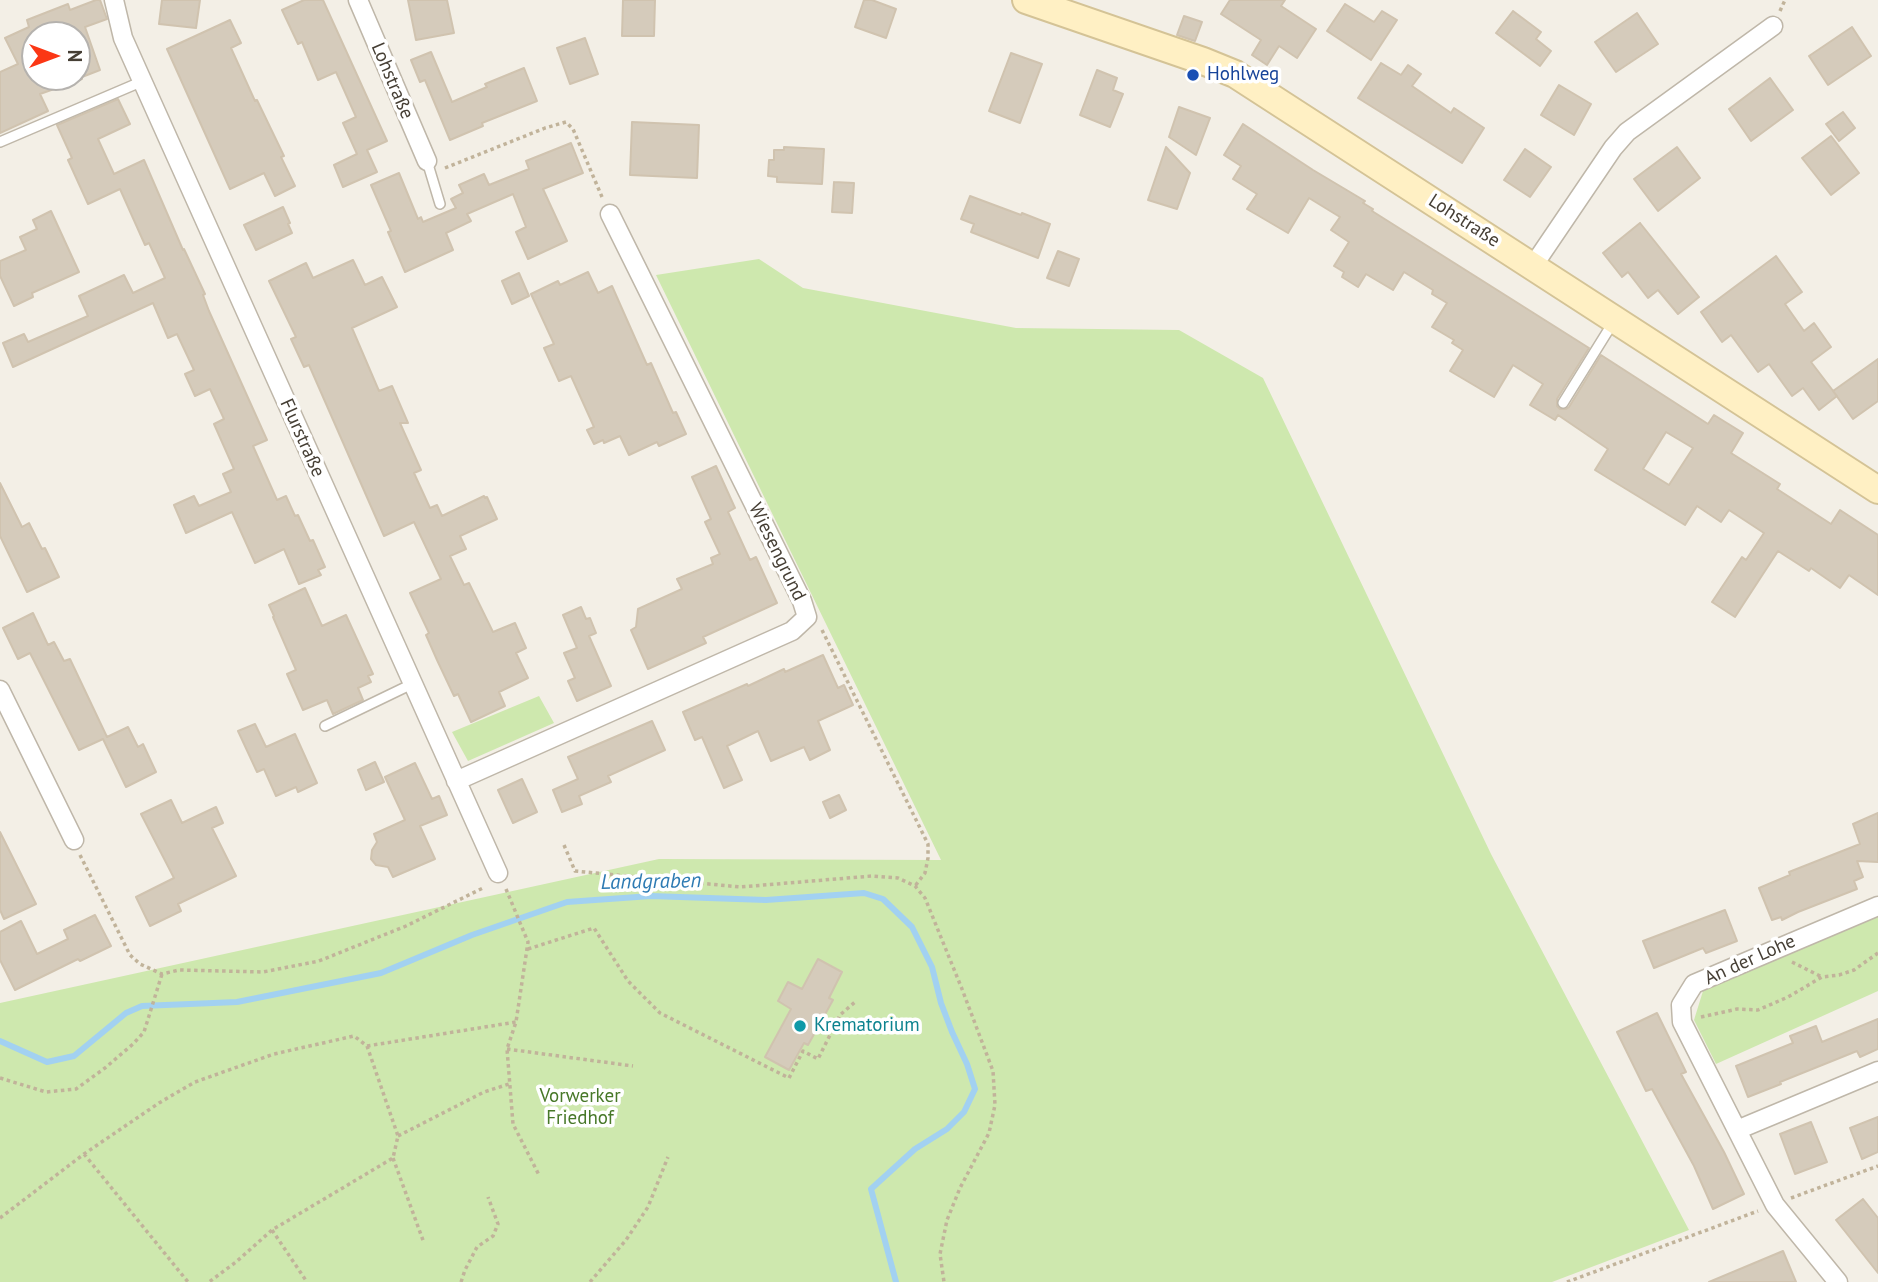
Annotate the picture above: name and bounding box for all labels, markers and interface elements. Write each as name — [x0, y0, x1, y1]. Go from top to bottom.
north arrow — [21, 21, 91, 91]
street label: Lohstraße — [366, 39, 418, 123]
text: N — [63, 50, 87, 62]
place label: Hohlweg — [1207, 64, 1279, 86]
marker: Hohlweg — [1185, 67, 1201, 83]
street label: Lohstraße — [1424, 190, 1504, 252]
street label: Flurstraße — [275, 395, 329, 481]
street label: Wiesengrund — [744, 499, 810, 605]
water label: Landgraben — [600, 869, 702, 895]
street label: An der Lohe — [1701, 930, 1799, 990]
place label: Krematorium — [814, 1015, 920, 1037]
marker: Krematorium — [792, 1018, 808, 1034]
park label: Vorwerker Friedhof — [539, 1086, 621, 1130]

